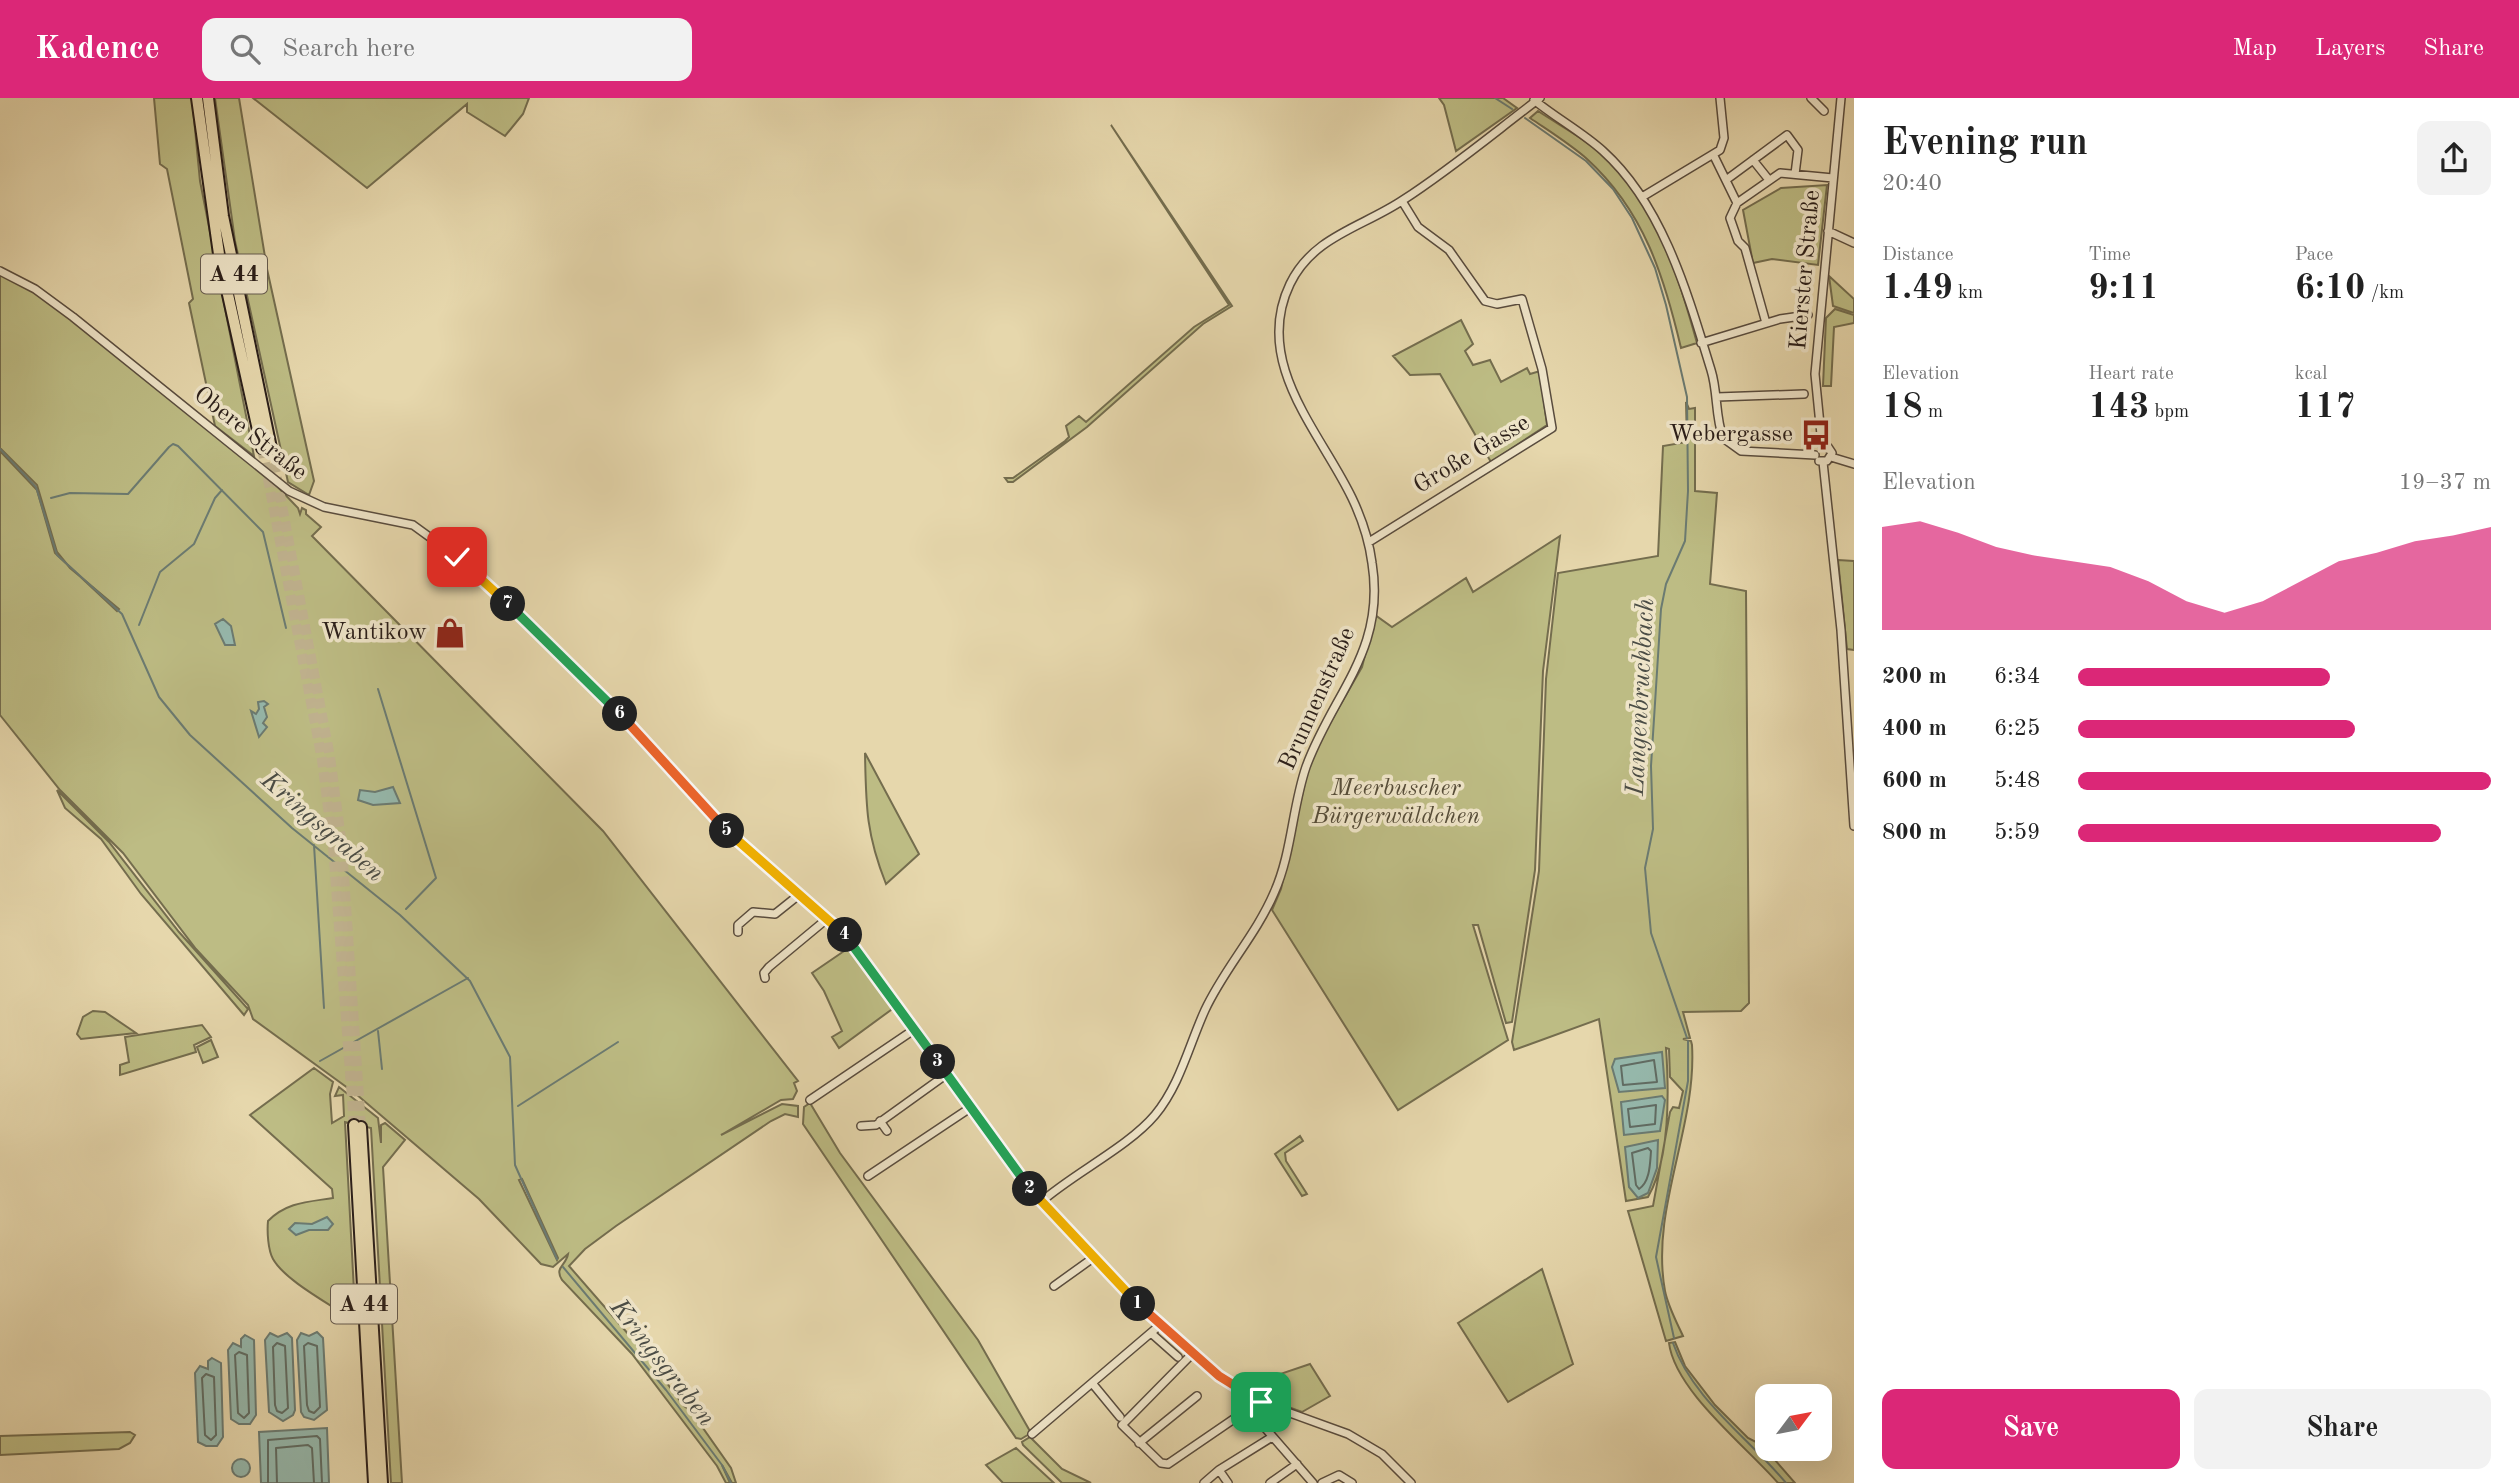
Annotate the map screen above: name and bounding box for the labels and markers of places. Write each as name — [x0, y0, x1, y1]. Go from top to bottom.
bus stop icon: Webergasse — [1799, 418, 1833, 452]
place label: Webergasse — [1669, 423, 1793, 447]
pin — [427, 527, 487, 587]
pin: 7 — [490, 587, 526, 622]
shop icon: Wantikow — [433, 616, 467, 650]
place label: Wantikow — [321, 621, 427, 645]
pin: 6 — [602, 696, 638, 732]
pin: 5 — [710, 814, 744, 848]
pin: 4 — [828, 918, 862, 952]
pin: 3 — [920, 1044, 956, 1080]
pin: 2 — [1012, 1172, 1048, 1206]
pin: 1 — [1120, 1286, 1156, 1322]
pin — [1231, 1372, 1291, 1432]

